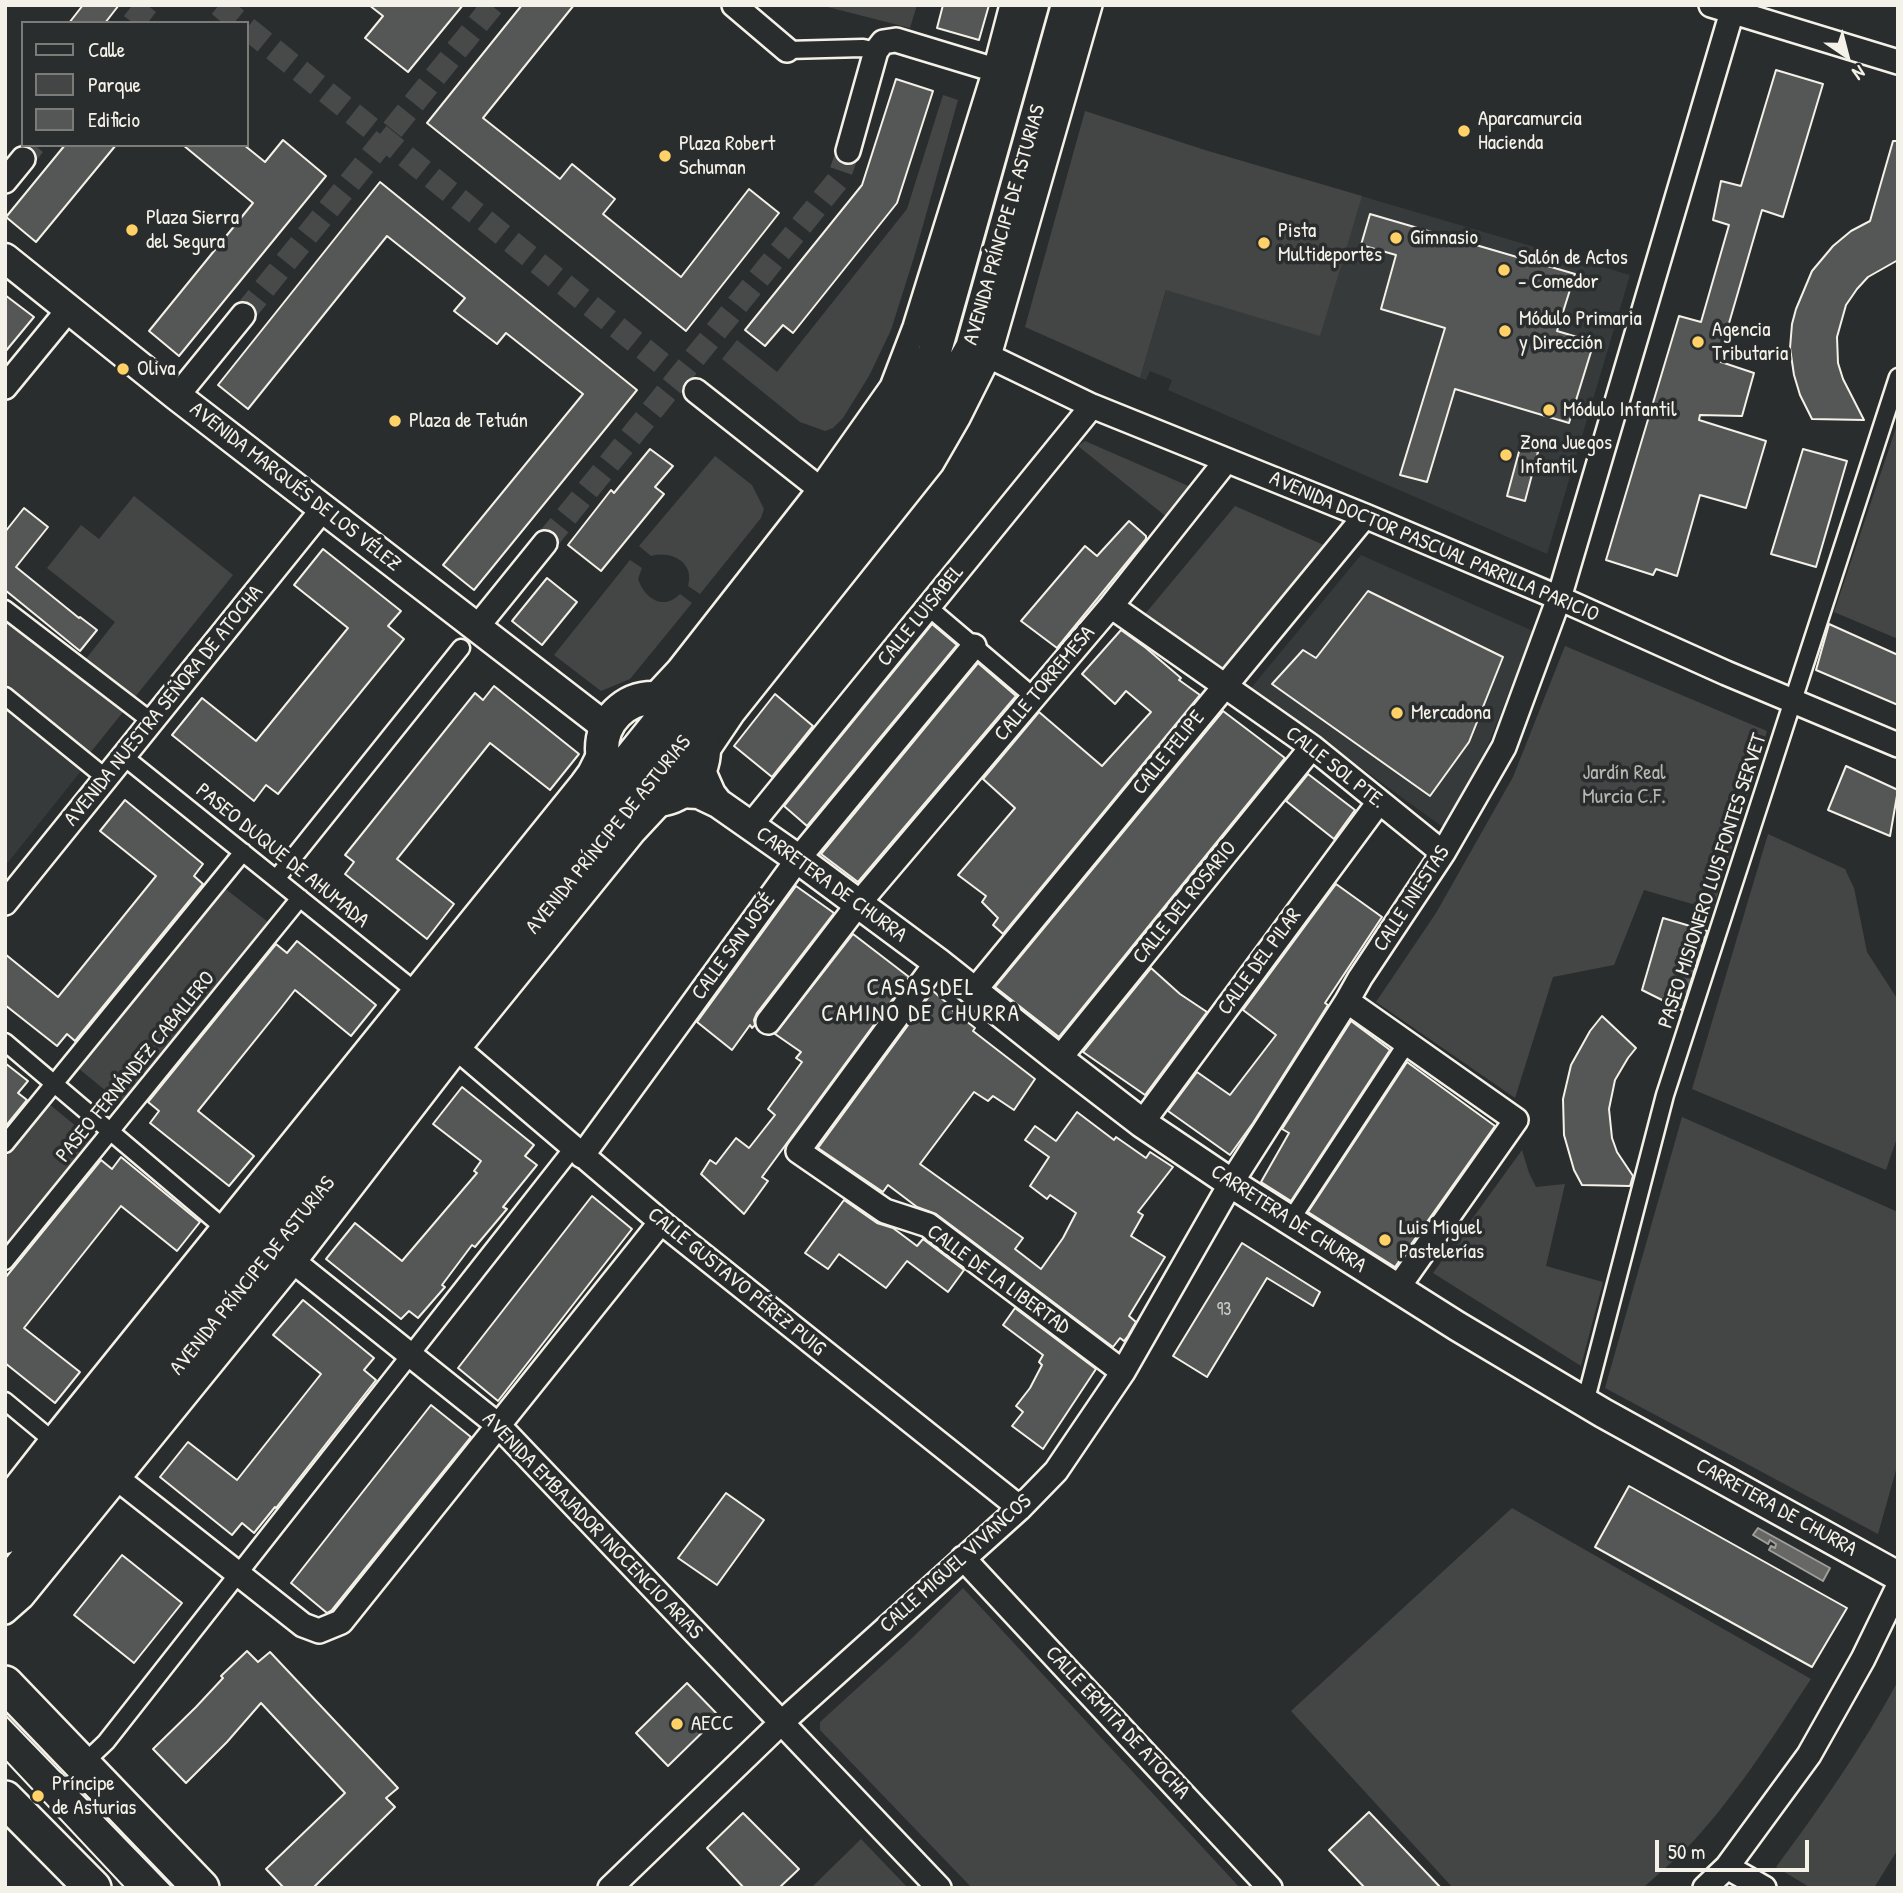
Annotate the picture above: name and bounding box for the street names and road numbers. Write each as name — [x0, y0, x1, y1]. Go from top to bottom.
street label: AVENIDA PRÍNCIPE DE ASTURIAS — [959, 102, 1051, 348]
street label: AVENIDA MARQUÉS DE LOS VÉLEZ — [185, 397, 405, 577]
street label: AVENIDA DOCTOR PASCUAL PARRILLA PARICIO — [1265, 466, 1603, 628]
street label: CALLE LUISABEL — [872, 560, 970, 672]
street label: AVENIDA NUESTRA SEÑORA DE ATOCHA — [59, 581, 269, 831]
street label: CALLE TORREMESA — [989, 621, 1101, 747]
street label: CALLE FELIPE — [1127, 706, 1211, 800]
street label: CALLE SOL PTE. — [1280, 721, 1390, 815]
street label: AVENIDA PRÍNCIPE DE ASTURIAS — [521, 730, 697, 940]
street label: PASEO MISIONERO LUIS FONTES SERVET — [1653, 730, 1773, 1032]
street label: PASEO DUQUE DE AHUMADA — [190, 778, 374, 934]
street label: CARRETERA DE CHURRA — [751, 822, 911, 948]
street label: CALLE DEL ROSARIO — [1128, 837, 1242, 969]
street label: CALLE INIESTAS — [1368, 841, 1456, 957]
street label: CALLE SAN JOSÉ — [687, 889, 781, 1005]
street label: CALLE DEL PILAR — [1213, 904, 1307, 1020]
street label: PASEO FERNÁNDEZ CABALLERO — [51, 966, 221, 1168]
street label: CARRETERA DE CHURRA — [1206, 1159, 1370, 1279]
street label: AVENIDA PRÍNCIPE DE ASTURIAS — [165, 1171, 341, 1381]
street label: CALLE GUSTAVO PÉREZ PUIG — [642, 1203, 830, 1361]
street label: CALLE DE LA LIBERTAD — [922, 1220, 1074, 1340]
street label: AVENIDA EMBAJADOR INOCENCIO ARIAS — [476, 1407, 708, 1645]
street label: CARRETERA DE CHURRA — [1691, 1453, 1861, 1563]
street label: CALLE MIGUEL VIVANCOS — [875, 1489, 1037, 1639]
street label: CALLE ERMITA DE ATOCHA — [1040, 1641, 1194, 1805]

